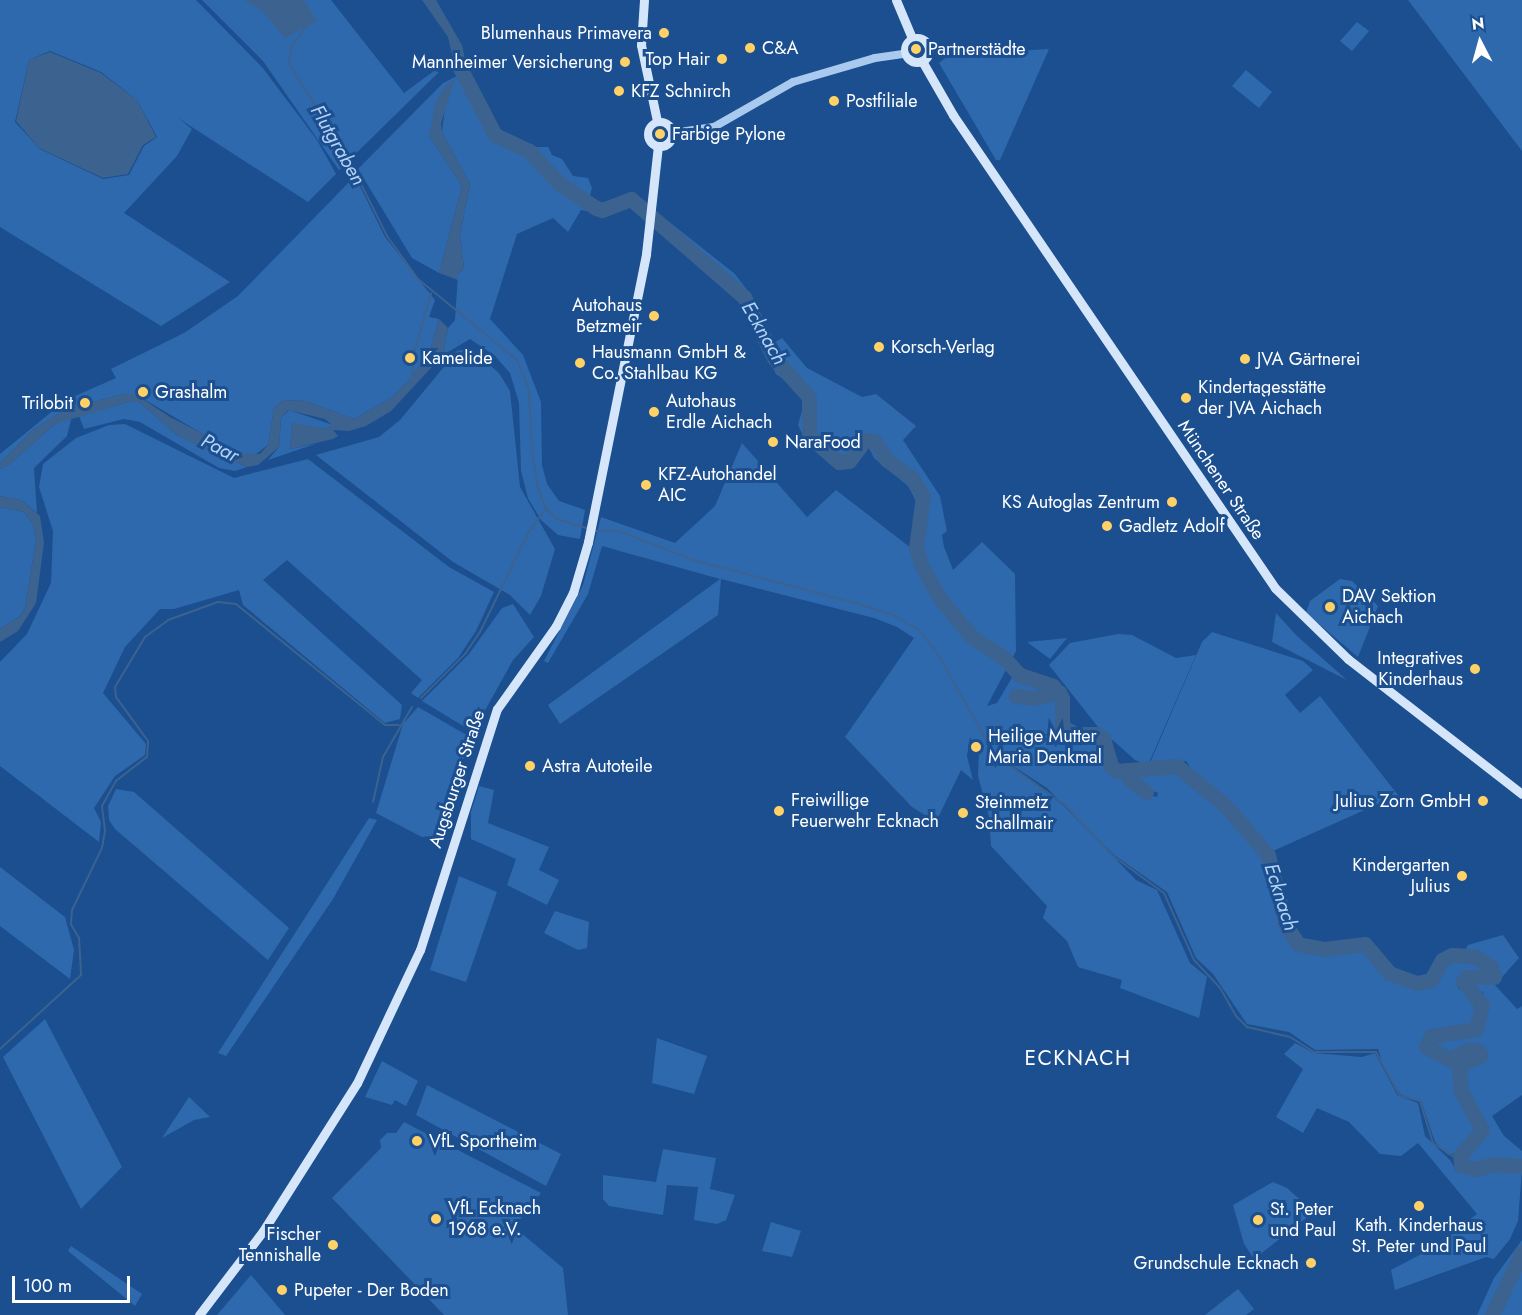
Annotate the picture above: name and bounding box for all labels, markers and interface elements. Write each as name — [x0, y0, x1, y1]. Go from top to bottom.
text: N — [1471, 11, 1486, 36]
north arrow — [1450, 12, 1510, 72]
place label: Blumenhaus Primavera — [481, 22, 652, 44]
marker: Blumenhaus Primavera — [657, 26, 671, 40]
place label: C&A — [762, 37, 798, 59]
place label: Partnerstädte — [928, 38, 1026, 60]
marker: C&A — [743, 41, 757, 55]
marker: Partnerstädte — [909, 42, 923, 56]
place label: Top Hair — [646, 48, 710, 70]
place label: Mannheimer Versicherung — [412, 51, 613, 73]
marker: Top Hair — [715, 52, 729, 66]
marker: Mannheimer Versicherung — [618, 55, 632, 69]
place label: KFZ Schnirch — [631, 80, 731, 102]
marker: KFZ Schnirch — [612, 84, 626, 98]
place label: Postfiliale — [846, 90, 917, 112]
marker: Postfiliale — [827, 94, 841, 108]
water label: Flutgraben — [305, 100, 371, 190]
place label: Farbige Pylone — [672, 123, 786, 145]
marker: Farbige Pylone — [653, 127, 667, 141]
place label: Autohaus Betzmeir — [572, 295, 642, 338]
water label: Ecknach — [736, 297, 792, 369]
marker: Autohaus Betzmeir — [647, 309, 661, 323]
place label: Korsch-Verlag — [891, 336, 995, 358]
marker: Korsch-Verlag — [872, 340, 886, 354]
place label: Hausmann GmbH & Co. Stahlbau KG — [592, 342, 746, 385]
place label: Kamelide — [422, 347, 492, 369]
place label: JVA Gärtnerei — [1257, 348, 1360, 370]
marker: Kamelide — [403, 351, 417, 365]
marker: JVA Gärtnerei — [1238, 352, 1252, 366]
marker: Hausmann GmbH & Co. Stahlbau KG — [573, 356, 587, 370]
place label: Kindertagesstätte der JVA Aichach — [1198, 377, 1326, 420]
place label: Grashalm — [155, 381, 227, 403]
marker: Grashalm — [136, 385, 150, 399]
place label: Autohaus Erdle Aichach — [666, 391, 772, 434]
marker: Kindertagesstätte der JVA Aichach — [1179, 391, 1193, 405]
place label: Trilobit — [22, 392, 73, 414]
marker: Trilobit — [78, 396, 92, 410]
marker: Autohaus Erdle Aichach — [647, 405, 661, 419]
street label: Münchener Straße — [1173, 416, 1269, 544]
water label: Paar — [197, 428, 243, 468]
place label: NaraFood — [785, 431, 861, 453]
marker: NaraFood — [766, 435, 780, 449]
place label: KFZ-Autohandel AIC — [658, 464, 777, 506]
marker: KFZ-Autohandel AIC — [639, 478, 653, 492]
place label: KS Autoglas Zentrum — [1002, 491, 1160, 513]
marker: KS Autoglas Zentrum — [1165, 495, 1179, 509]
place label: Gadletz Adolf — [1119, 515, 1225, 537]
marker: Gadletz Adolf — [1100, 519, 1114, 533]
place label: DAV Sektion Aichach — [1342, 586, 1436, 628]
marker: DAV Sektion Aichach — [1323, 600, 1337, 614]
place label: Integratives Kinderhaus — [1377, 648, 1463, 690]
marker: Integratives Kinderhaus — [1468, 662, 1482, 676]
street label: Augsburger Straße — [425, 707, 489, 851]
place label: Heilige Mutter Maria Denkmal — [988, 726, 1102, 768]
marker: Heilige Mutter Maria Denkmal — [969, 740, 983, 754]
place label: Astra Autoteile — [542, 755, 652, 777]
marker: Astra Autoteile — [523, 759, 537, 773]
place label: Freiwillige Feuerwehr Ecknach — [791, 790, 939, 832]
place label: Julius Zorn GmbH — [1335, 790, 1471, 812]
place label: Steinmetz Schallmair — [975, 792, 1053, 834]
marker: Julius Zorn GmbH — [1476, 794, 1490, 808]
marker: Freiwillige Feuerwehr Ecknach — [772, 804, 786, 818]
marker: Steinmetz Schallmair — [956, 806, 970, 820]
place label: Kindergarten Julius — [1352, 855, 1450, 898]
water label: Ecknach — [1259, 860, 1303, 934]
marker: Kindergarten Julius — [1455, 869, 1469, 883]
district label: ECKNACH — [1024, 1045, 1132, 1071]
place label: VfL Sportheim — [429, 1130, 537, 1152]
marker: VfL Sportheim — [410, 1134, 424, 1148]
place label: VfL Ecknach 1968 e.V. — [448, 1198, 541, 1240]
place label: St. Peter und Paul — [1270, 1199, 1336, 1242]
marker: Kath. Kinderhaus St. Peter und Paul — [1412, 1199, 1426, 1213]
marker: VfL Ecknach 1968 e.V. — [429, 1212, 443, 1226]
marker: St. Peter und Paul — [1251, 1213, 1265, 1227]
place label: Kath. Kinderhaus St. Peter und Paul — [1352, 1215, 1486, 1258]
place label: Fischer Tennishalle — [239, 1224, 321, 1266]
marker: Fischer Tennishalle — [326, 1238, 340, 1252]
place label: Grundschule Ecknach — [1134, 1252, 1299, 1274]
marker: Grundschule Ecknach — [1304, 1256, 1318, 1270]
scale bar — [15, 1264, 134, 1302]
text: 100 m — [23, 1273, 72, 1299]
place label: Pupeter - Der Boden — [294, 1279, 449, 1301]
marker: Pupeter - Der Boden — [275, 1283, 289, 1297]

